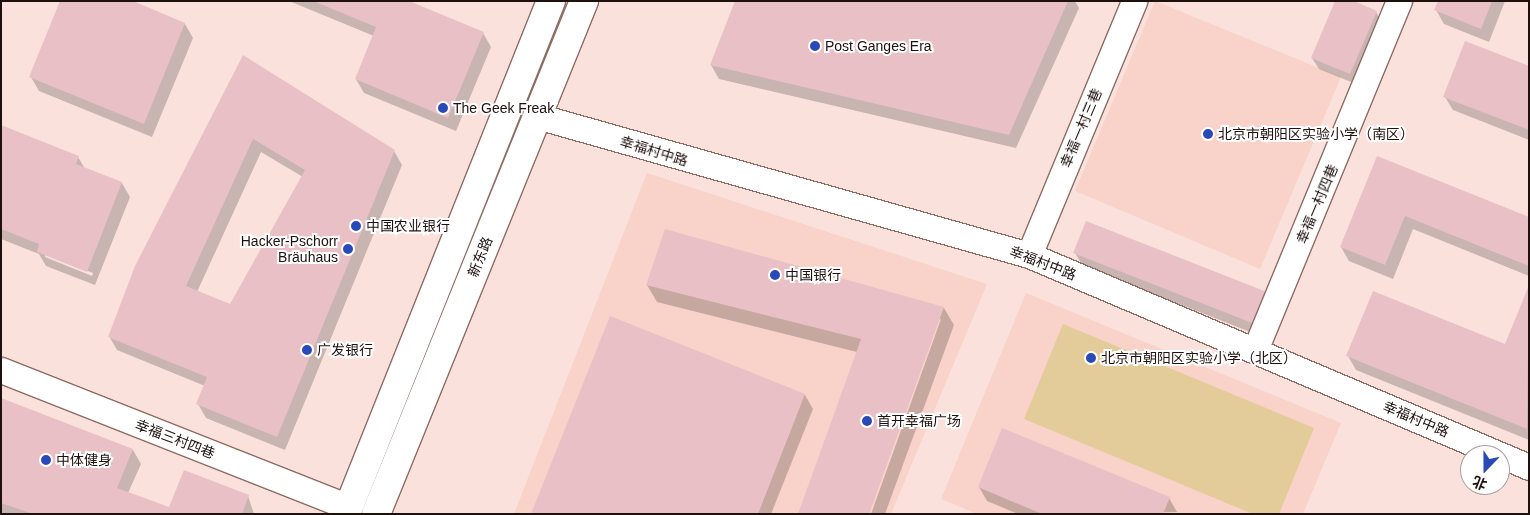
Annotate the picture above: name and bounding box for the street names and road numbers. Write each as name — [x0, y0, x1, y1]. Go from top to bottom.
street label: 幸福一村三巷 — [1057, 86, 1105, 170]
street label: 幸福村中路 — [618, 133, 690, 169]
street label: 幸福一村四巷 — [1293, 162, 1341, 246]
street label: 新东路 — [464, 234, 496, 280]
street label: 幸福村中路 — [1007, 243, 1079, 283]
street label: 幸福村中路 — [1381, 398, 1451, 440]
street label: 幸福三村四巷 — [133, 416, 217, 462]

